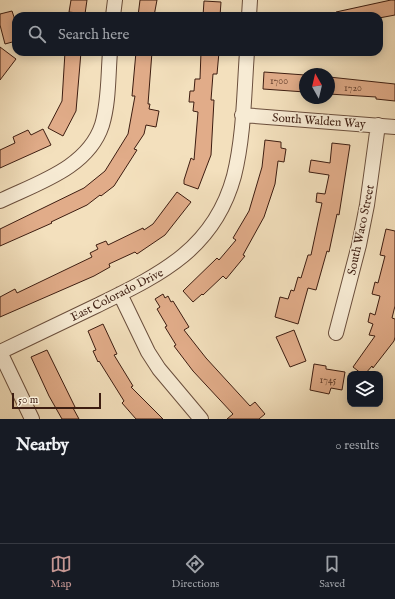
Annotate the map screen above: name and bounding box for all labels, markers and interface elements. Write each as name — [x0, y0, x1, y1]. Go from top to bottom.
search box — [12, 12, 383, 56]
icon: search — [26, 23, 48, 45]
text: Search here — [58, 25, 129, 44]
north arrow — [299, 68, 335, 104]
house number: 1700 — [270, 75, 288, 88]
house number: 1720 — [344, 82, 362, 95]
street label: South Walden Way — [272, 110, 366, 132]
street label: South Waco Street — [344, 184, 378, 276]
street label: East Colorado Drive — [68, 265, 166, 325]
map controls — [347, 371, 383, 407]
button: layers — [347, 371, 383, 407]
house number: 1745 — [320, 374, 337, 387]
scale bar — [12, 391, 101, 410]
text: 50 m — [18, 393, 38, 407]
text: Nearby — [16, 435, 69, 456]
text: 0 results — [335, 437, 379, 454]
tab: Map — [50, 553, 72, 591]
tab: Directions — [172, 553, 219, 591]
tab: Saved — [319, 553, 345, 591]

